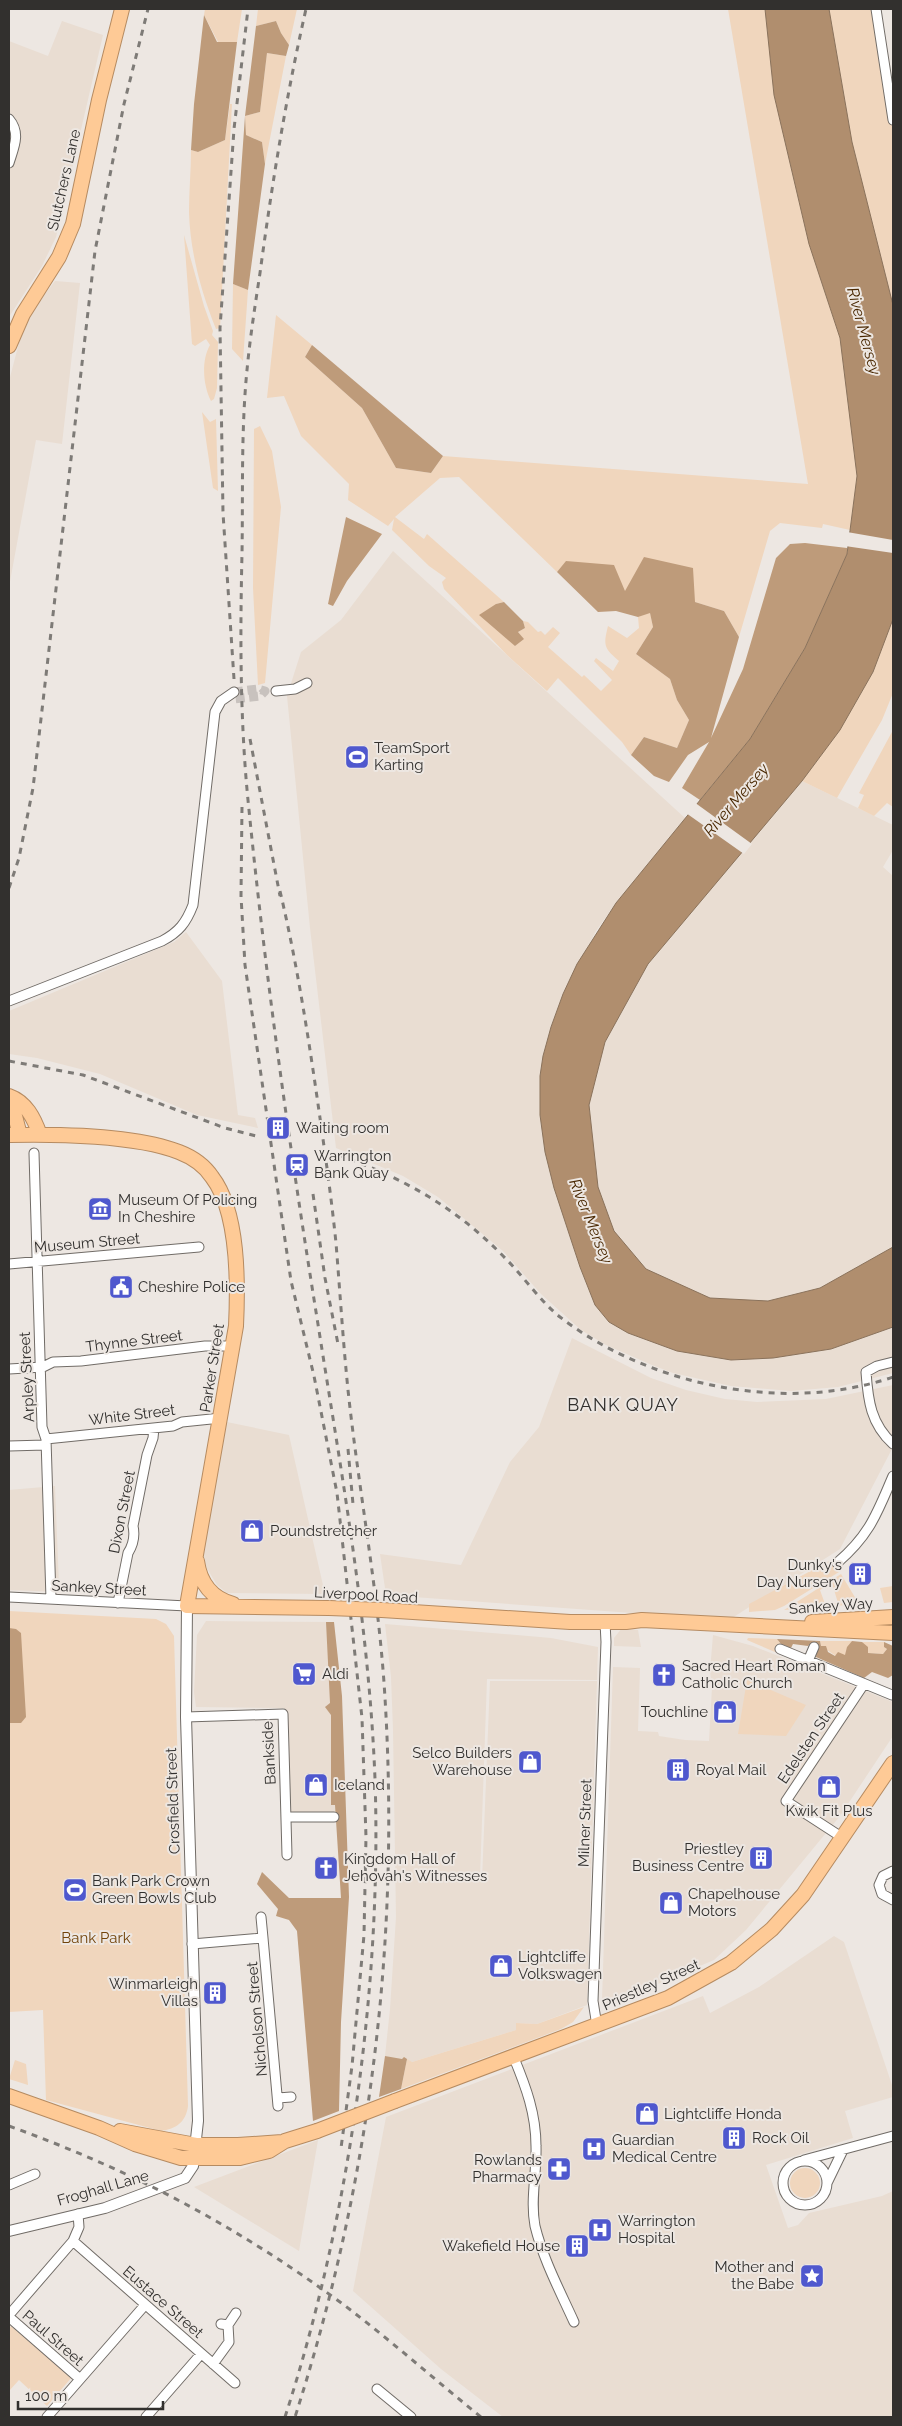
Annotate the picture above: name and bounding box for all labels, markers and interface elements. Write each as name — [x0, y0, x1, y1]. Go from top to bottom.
street label: Slutchers Lane — [44, 127, 84, 232]
water label: River Mersey — [843, 285, 885, 378]
place label: TeamSport Karting — [374, 739, 450, 774]
sports icon: TeamSport Karting — [344, 744, 370, 770]
water label: River Mersey — [699, 759, 773, 840]
building icon: Waiting room — [265, 1115, 291, 1141]
place label: Waiting room — [296, 1119, 389, 1137]
place label: Warrington Bank Quay — [314, 1147, 391, 1182]
station icon: Warrington Bank Quay — [284, 1152, 310, 1178]
water label: River Mersey — [565, 1176, 617, 1267]
place label: Museum Of Policing In Cheshire — [118, 1191, 257, 1226]
museum icon: Museum Of Policing In Cheshire — [87, 1196, 113, 1222]
street label: Museum Street — [33, 1229, 141, 1257]
public building icon: Cheshire Police — [108, 1274, 134, 1300]
place label: Cheshire Police — [138, 1278, 245, 1296]
street label: Parker Street — [196, 1322, 228, 1414]
street label: Thynne Street — [84, 1326, 184, 1356]
street label: Arpley Street — [16, 1331, 38, 1423]
district label: BANK QUAY — [567, 1394, 679, 1415]
street label: White Street — [88, 1401, 176, 1429]
street label: Dixon Street — [105, 1469, 139, 1555]
shop icon: Poundstretcher — [239, 1518, 265, 1544]
place label: Poundstretcher — [270, 1522, 378, 1540]
place label: Dunky's Day Nursery — [757, 1556, 842, 1591]
building icon: Dunky's Day Nursery — [847, 1561, 873, 1587]
street label: Sankey Street — [51, 1577, 147, 1599]
street label: Liverpool Road — [313, 1583, 419, 1607]
street label: Sankey Way — [788, 1594, 874, 1618]
place label: Sacred Heart Roman Catholic Church — [682, 1657, 826, 1692]
supermarket icon: Aldi — [291, 1661, 317, 1687]
church icon: Sacred Heart Roman Catholic Church — [651, 1662, 677, 1688]
place label: Aldi — [322, 1665, 349, 1683]
street label: Edelsten Street — [774, 1689, 848, 1787]
shop icon: Touchline — [712, 1699, 738, 1725]
place label: Touchline — [641, 1703, 708, 1721]
street label: Bankside — [258, 1721, 280, 1785]
place label: Selco Builders Warehouse — [412, 1744, 512, 1779]
street label: Crosfield Street — [162, 1747, 184, 1855]
shop icon: Selco Builders Warehouse — [517, 1749, 543, 1775]
building icon: Royal Mail — [665, 1757, 691, 1783]
place label: Royal Mail — [696, 1761, 767, 1779]
shop icon: Iceland — [303, 1772, 329, 1798]
shop icon: Kwik Fit Plus — [816, 1774, 842, 1800]
place label: Iceland — [334, 1776, 385, 1794]
street label: Milner Street — [574, 1779, 596, 1867]
place label: Kwik Fit Plus — [786, 1802, 872, 1820]
place label: Priestley Business Centre — [632, 1840, 744, 1875]
building icon: Priestley Business Centre — [748, 1845, 774, 1871]
place label: Kingdom Hall of Jehovah's Witnesses — [344, 1850, 487, 1885]
church icon: Kingdom Hall of Jehovah's Witnesses — [313, 1855, 339, 1881]
place label: Bank Park Crown Green Bowls Club — [92, 1872, 216, 1907]
sports icon: Bank Park Crown Green Bowls Club — [62, 1877, 88, 1903]
place label: Chapelhouse Motors — [688, 1885, 780, 1920]
shop icon: Chapelhouse Motors — [658, 1890, 684, 1916]
park label: Bank Park — [61, 1929, 131, 1947]
place label: Lightcliffe Volkswagen — [518, 1948, 602, 1983]
shop icon: Lightcliffe Volkswagen — [488, 1953, 514, 1979]
street label: Priestley Street — [599, 1955, 703, 2015]
street label: Nicholson Street — [243, 1961, 271, 2077]
place label: Winmarleigh Villas — [109, 1975, 198, 2010]
building icon: Winmarleigh Villas — [202, 1980, 228, 2006]
shop icon: Lightcliffe Honda — [634, 2101, 660, 2127]
place label: Lightcliffe Honda — [664, 2105, 782, 2123]
building icon: Rock Oil — [721, 2125, 747, 2151]
place label: Rock Oil — [752, 2129, 810, 2147]
place label: Guardian Medical Centre — [612, 2131, 717, 2166]
hospital icon: Guardian Medical Centre — [581, 2136, 607, 2162]
place label: Rowlands Pharmacy — [472, 2151, 542, 2186]
pharmacy icon: Rowlands Pharmacy — [546, 2156, 572, 2182]
street label: Froghall Lane — [55, 2166, 151, 2210]
place label: Warrington Hospital — [618, 2212, 695, 2247]
hospital icon: Warrington Hospital — [587, 2217, 613, 2243]
building icon: Wakefield House — [564, 2233, 590, 2259]
place label: Wakefield House — [442, 2237, 560, 2255]
place label: Mother and the Babe — [715, 2258, 794, 2293]
street label: Eustace Street — [119, 2262, 207, 2342]
place icon: Mother and the Babe — [799, 2263, 825, 2289]
street label: Paul Street — [19, 2306, 87, 2370]
scale bar — [18, 2378, 162, 2410]
text: 100 m — [25, 2387, 67, 2405]

